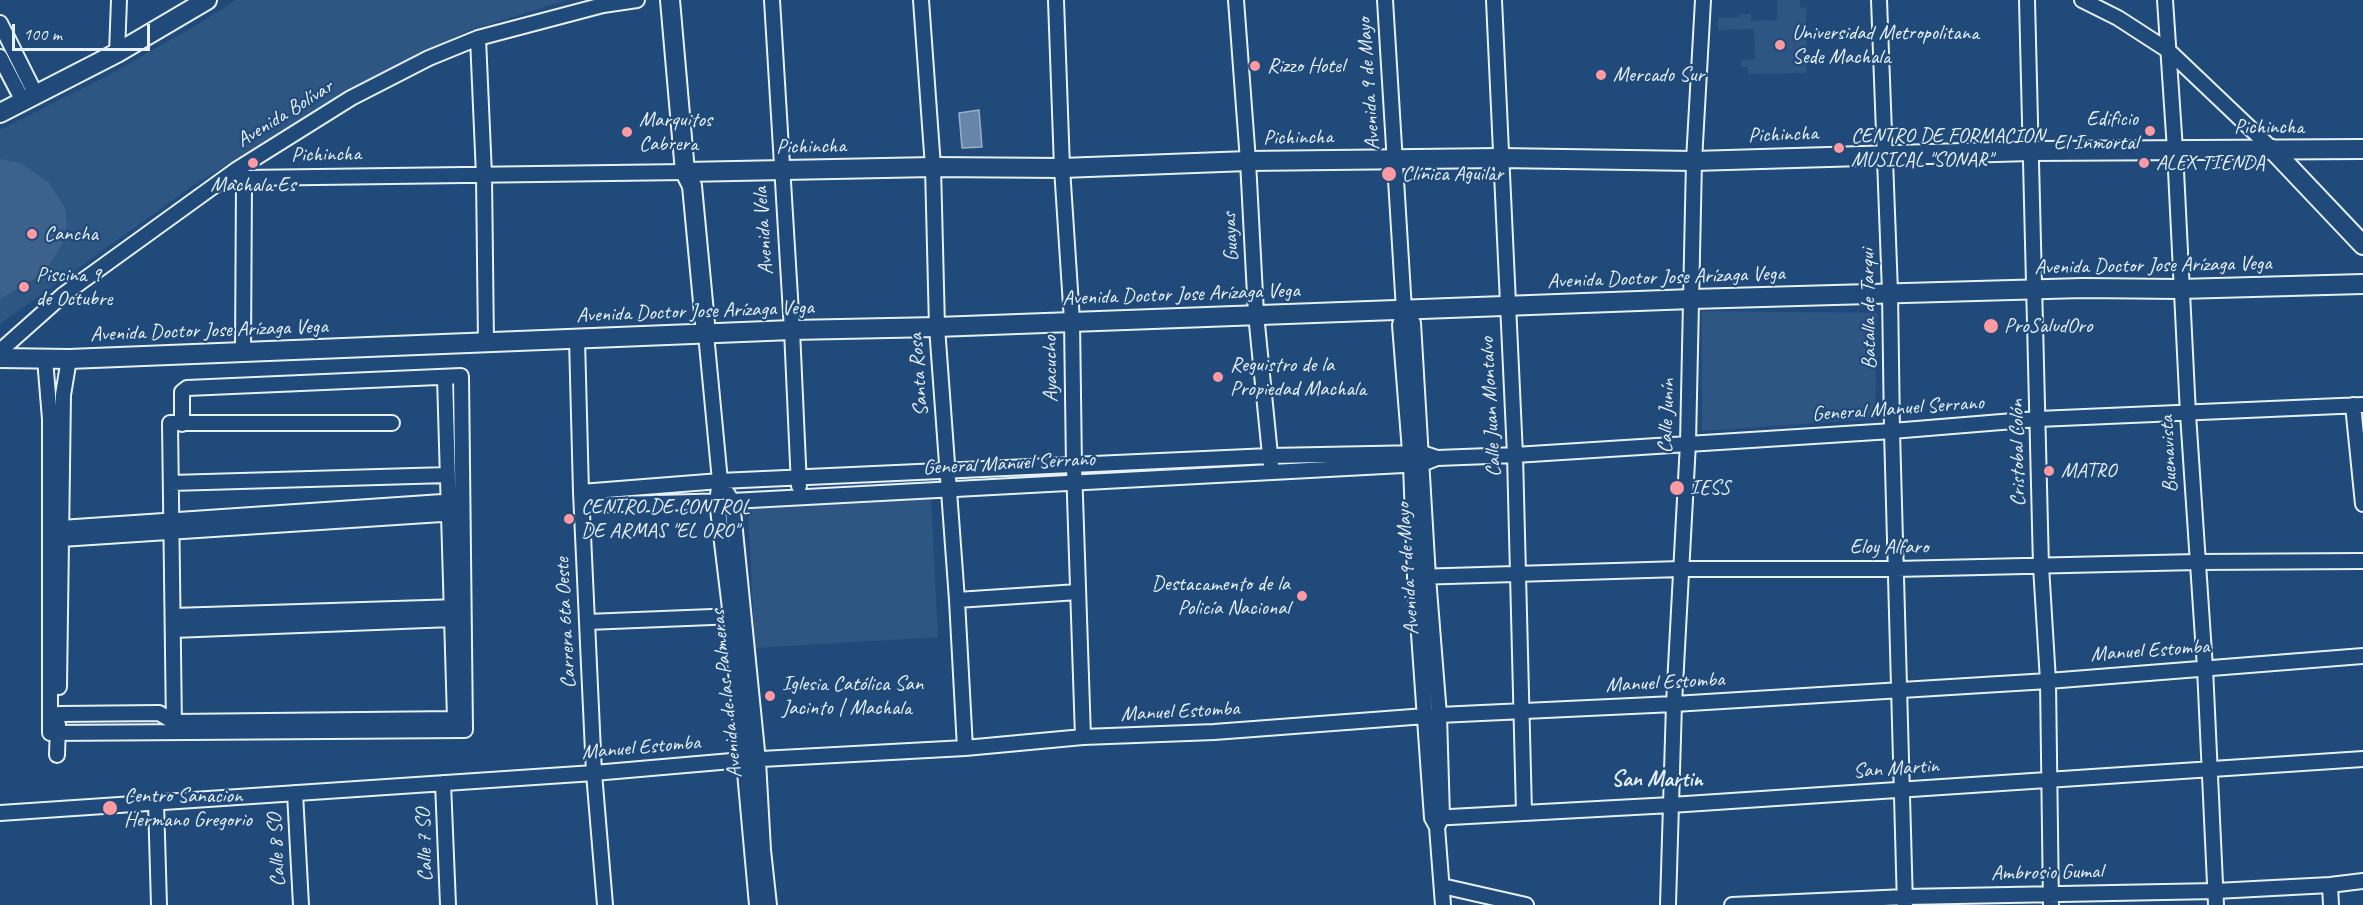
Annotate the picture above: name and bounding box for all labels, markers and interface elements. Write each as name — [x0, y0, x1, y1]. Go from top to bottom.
scale bar — [15, 12, 153, 50]
street label: Avenida 9 de Mayo — [1352, 17, 1386, 151]
place label: Universidad Metropolitana Sede Machala — [1792, 20, 1979, 70]
text: 100 m — [23, 23, 62, 45]
marker: Universidad Metropolitana Sede Machala — [1773, 38, 1787, 52]
place label: Rizzo Hotel — [1267, 53, 1344, 79]
marker: Rizzo Hotel — [1248, 59, 1262, 73]
place label: Mercado Sur — [1613, 62, 1704, 88]
marker: Mercado Sur — [1594, 68, 1608, 82]
street label: Avenida Bolívar — [232, 74, 338, 154]
place label: Edificio El Inmortal — [2054, 106, 2138, 156]
place label: Marquitos Cabrera — [639, 107, 712, 157]
street label: Pichincha — [2234, 114, 2304, 140]
street label: Pichincha — [1748, 121, 1818, 149]
place label: CENTRO DE FORMACION MUSICAL "SONAR" — [1851, 123, 2044, 173]
marker: Edificio El Inmortal — [2143, 124, 2157, 138]
marker: Marquitos Cabrera — [620, 125, 634, 139]
street label: Pichincha — [1263, 125, 1333, 151]
street label: Pichincha — [776, 134, 846, 160]
marker: CENTRO DE FORMACION MUSICAL "SONAR" — [1832, 141, 1846, 155]
street label: Pichincha — [291, 142, 361, 168]
place label: ALEX TIENDA — [2156, 150, 2265, 176]
marker: Machala Es — [246, 156, 260, 170]
marker: ALEX TIENDA — [2137, 156, 2151, 170]
place label: Clínica Aguilar — [1402, 161, 1503, 187]
marker: Clínica Aguilar — [1380, 165, 1398, 183]
place label: Machala Es — [210, 172, 296, 198]
street label: Avenida Vela — [748, 186, 780, 276]
street label: Guayas — [1217, 212, 1245, 262]
place label: Cancha — [44, 221, 98, 247]
marker: Cancha — [25, 227, 39, 241]
street label: Batalla de Tarqui — [1855, 249, 1883, 369]
street label: Avenida Doctor Jose Arízaga Vega — [2034, 251, 2272, 281]
street label: Avenida Doctor Jose Arízaga Vega — [1547, 261, 1785, 295]
place label: Piscina 9 de Octubre — [36, 262, 112, 312]
street label: Avenida Doctor Jose Arízaga Vega — [1062, 278, 1300, 312]
marker: Piscina 9 de Octubre — [17, 280, 31, 294]
street label: Avenida Doctor Jose Arízaga Vega — [576, 295, 814, 329]
place label: ProSaludOro — [2004, 313, 2092, 339]
street label: Avenida Doctor Jose Arízaga Vega — [90, 314, 328, 348]
marker: ProSaludOro — [1982, 317, 2000, 335]
street label: Santa Rosa — [904, 333, 934, 417]
street label: Ayacucho — [1038, 335, 1064, 403]
street label: Calle Juan Montalvo — [1475, 336, 1507, 478]
place label: Reguistro de la Propiedad Machala — [1230, 352, 1366, 402]
marker: Reguistro de la Propiedad Machala — [1211, 370, 1225, 384]
street label: Calle Junín — [1653, 378, 1681, 454]
street label: General Manuel Serrano — [1811, 390, 1985, 428]
street label: Cristobal Colón — [2004, 399, 2032, 507]
street label: Buenavista — [2154, 415, 2184, 493]
street label: General Manuel Serrano — [922, 447, 1096, 481]
place label: MATRO — [2061, 458, 2116, 484]
marker: MATRO — [2042, 464, 2056, 478]
place label: IESS — [1690, 475, 1730, 501]
marker: IESS — [1668, 479, 1686, 497]
place label: CENTRO DE CONTROL DE ARMAS "EL ORO" — [581, 494, 750, 544]
street label: Avenida 9 de Mayo — [1391, 502, 1425, 636]
marker: CENTRO DE CONTROL DE ARMAS "EL ORO" — [562, 512, 576, 526]
street label: Eloy Alfaro — [1850, 534, 1928, 560]
street label: Carrera 6ta Oeste — [550, 557, 582, 689]
place label: Destacamento de la Policía Nacional — [1151, 571, 1290, 621]
marker: Destacamento de la Policía Nacional — [1295, 589, 1309, 603]
street label: Avenida de las Palmeras — [706, 608, 748, 780]
street label: Manuel Estomba — [2090, 634, 2210, 668]
street label: Manuel Estomba — [1605, 667, 1725, 699]
place label: Iglesia Católica San Jacinto | Machala — [782, 671, 923, 721]
marker: Iglesia Católica San Jacinto | Machala — [763, 689, 777, 703]
street label: Manuel Estomba — [1120, 696, 1240, 728]
street label: Manuel Estomba — [581, 730, 701, 766]
street label: San Martin — [1852, 753, 1940, 785]
district label: San Martin — [1611, 767, 1703, 793]
place label: Centro Sanacion Hermano Gregorio — [124, 783, 252, 833]
marker: Centro Sanacion Hermano Gregorio — [101, 799, 119, 817]
street label: Calle 7 SO — [411, 808, 439, 882]
street label: Calle 8 SO — [262, 813, 292, 887]
street label: Ambrosio Gumal — [1991, 859, 2103, 887]

